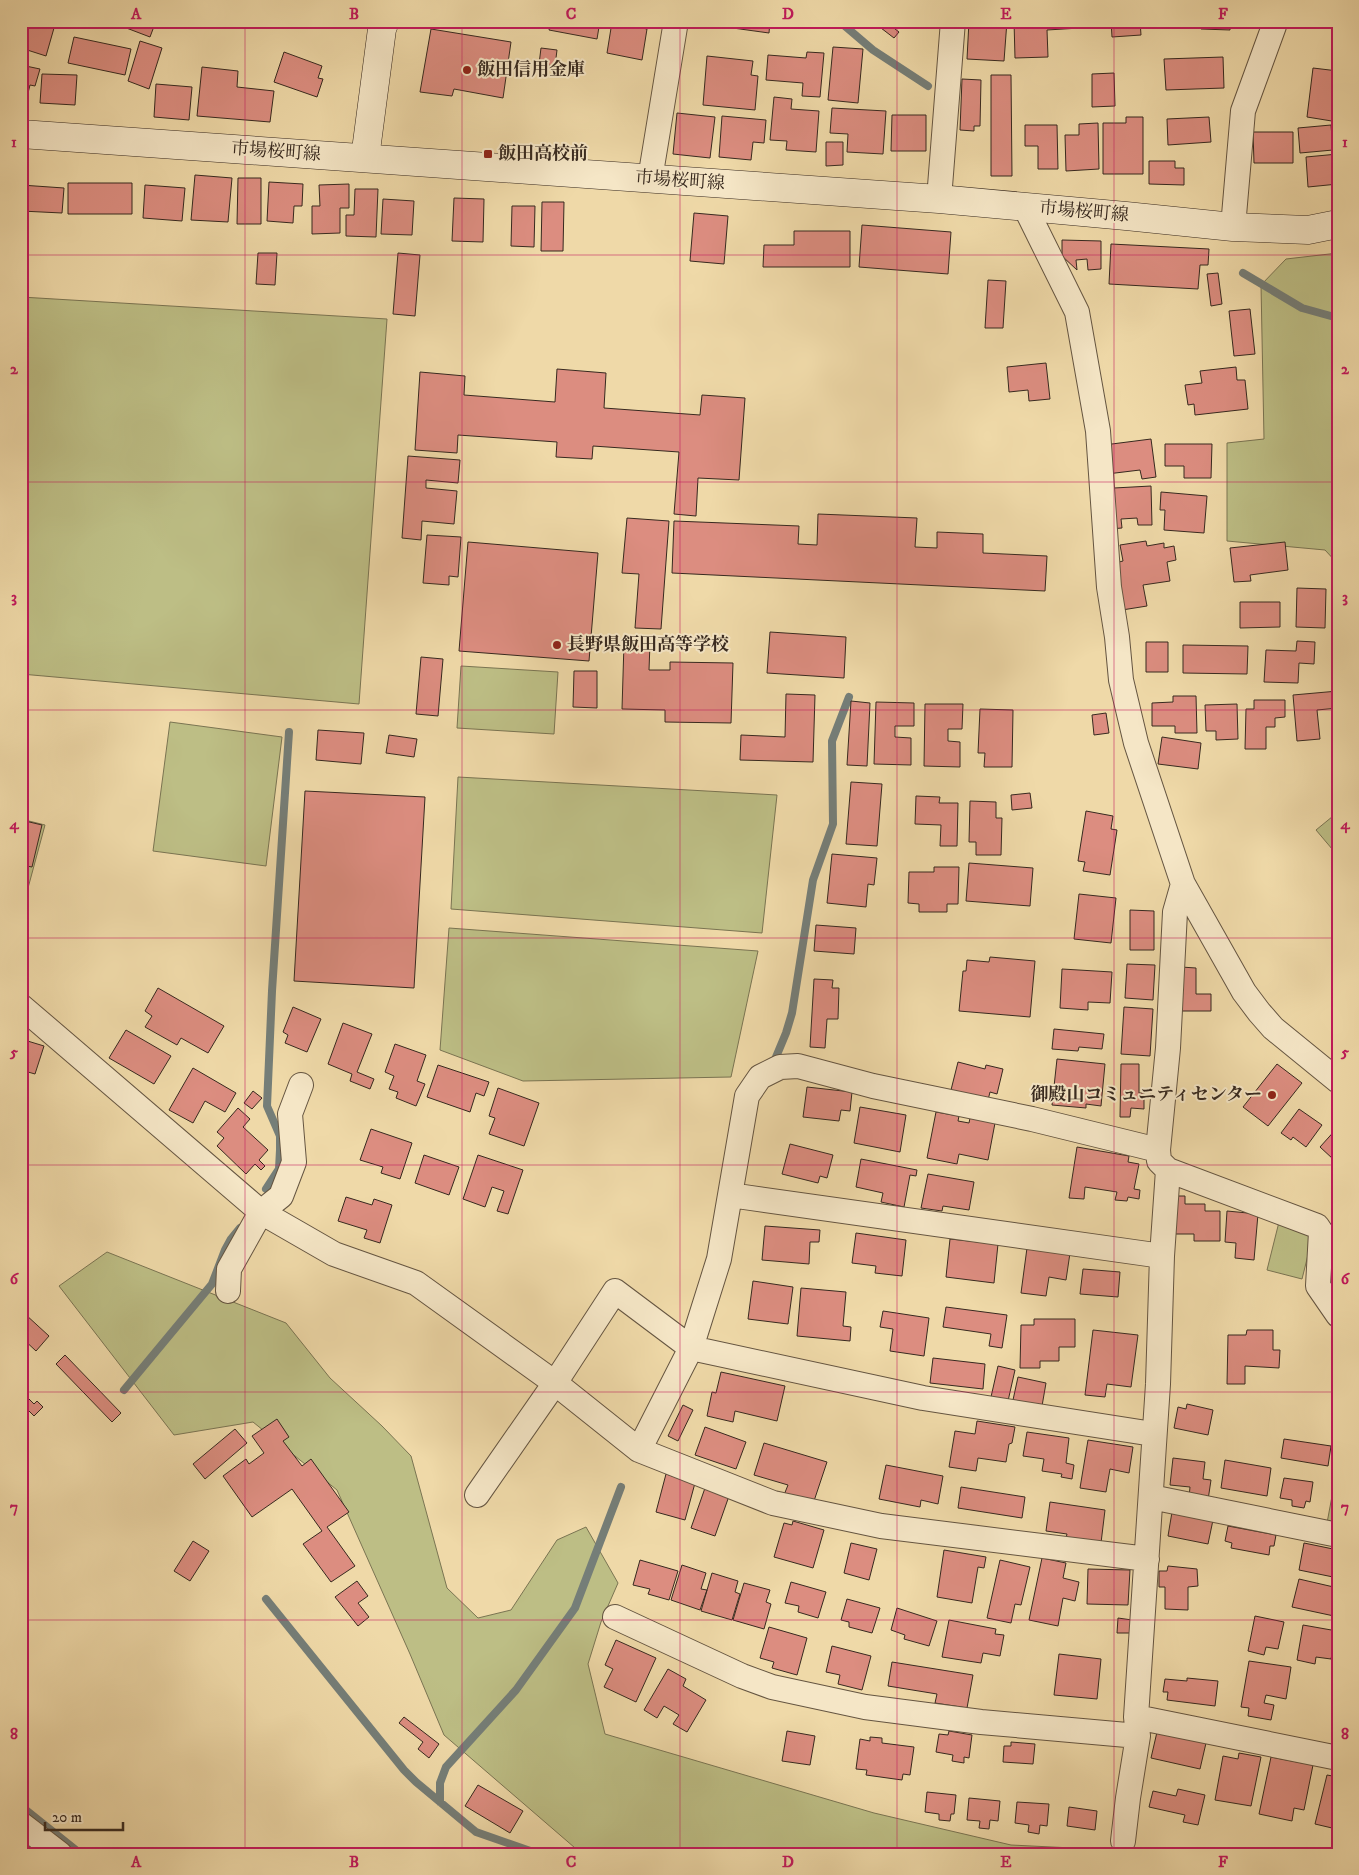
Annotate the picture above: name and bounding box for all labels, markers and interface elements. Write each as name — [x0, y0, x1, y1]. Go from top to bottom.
text: A — [130, 4, 142, 24]
text: B — [349, 4, 359, 24]
text: C — [566, 4, 576, 24]
text: D — [782, 4, 794, 24]
text: E — [1000, 4, 1012, 24]
text: F — [1218, 4, 1228, 24]
place label: 飯田信用金庫 — [477, 59, 585, 81]
marker: 飯田信用金庫 — [461, 64, 473, 76]
text: 1 — [11, 132, 17, 152]
text: 1 — [1342, 132, 1348, 152]
street label: 市場桜町線 — [230, 138, 322, 166]
place label: 飯田高校前 — [498, 143, 588, 165]
marker: 飯田高校前 — [482, 148, 494, 160]
street label: 市場桜町線 — [634, 167, 726, 195]
street label: 市場桜町線 — [1038, 197, 1130, 227]
text: 2 — [10, 359, 19, 379]
text: 2 — [1341, 359, 1350, 379]
text: 3 — [11, 587, 17, 607]
text: 3 — [1342, 587, 1348, 607]
place label: 長野県飯田高等学校 — [567, 634, 729, 656]
marker: 長野県飯田高等学校 — [551, 639, 563, 651]
text: 4 — [8, 814, 19, 834]
text: 4 — [1339, 814, 1350, 834]
text: 5 — [9, 1042, 18, 1062]
text: 5 — [1340, 1042, 1349, 1062]
place label: 御殿山コミュニティセンター — [1031, 1084, 1262, 1106]
marker: 御殿山コミュニティセンター — [1266, 1089, 1278, 1101]
text: 6 — [10, 1269, 20, 1289]
text: 6 — [1341, 1269, 1351, 1289]
text: 7 — [10, 1497, 18, 1517]
text: 7 — [1341, 1497, 1349, 1517]
text: 8 — [10, 1724, 18, 1744]
text: 8 — [1341, 1724, 1349, 1744]
scale bar — [45, 1800, 122, 1832]
text: 20 m — [52, 1808, 82, 1827]
text: A — [130, 1852, 142, 1872]
text: B — [349, 1852, 359, 1872]
text: C — [566, 1852, 576, 1872]
text: D — [782, 1852, 794, 1872]
text: E — [1000, 1852, 1012, 1872]
text: F — [1218, 1852, 1228, 1872]

